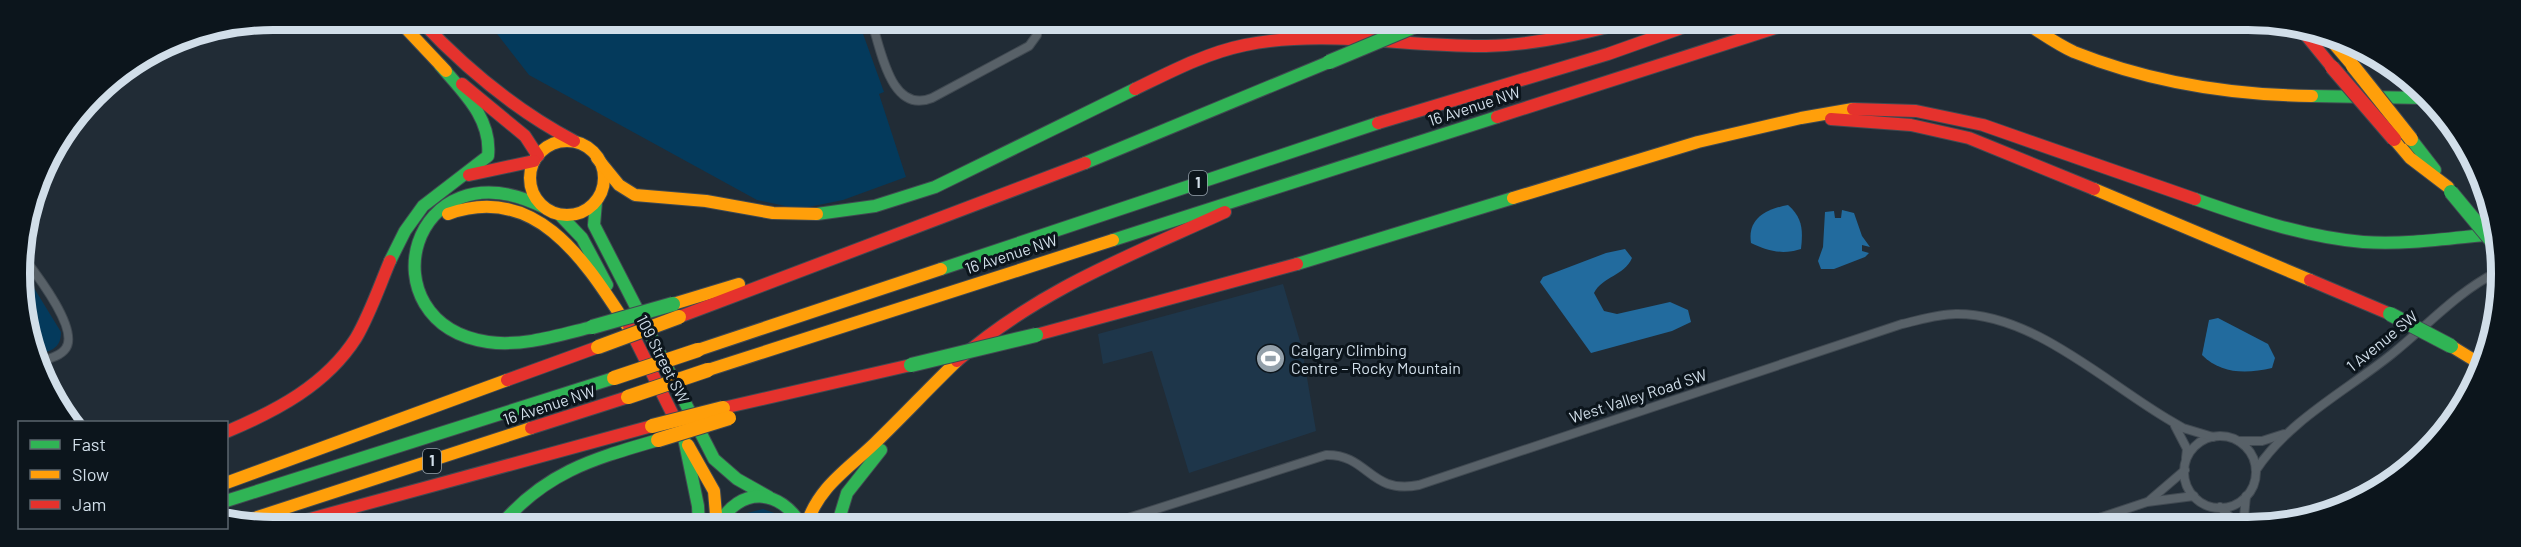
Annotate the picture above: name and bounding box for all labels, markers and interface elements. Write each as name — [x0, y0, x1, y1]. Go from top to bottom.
street label: 16 Avenue NW — [1425, 82, 1522, 129]
road number: 1 — [1189, 171, 1207, 195]
street label: 16 Avenue NW — [962, 230, 1059, 277]
street label: 1 Avenue SW — [2342, 306, 2421, 375]
street label: 109 Street SW — [633, 312, 694, 406]
place label: Calgary Climbing Centre – Rocky Mountain — [1291, 340, 1461, 377]
sports icon: Calgary Climbing Centre – Rocky Mountain — [1254, 343, 1286, 375]
street label: West Valley Road SW — [1567, 364, 1709, 427]
street label: 16 Avenue NW — [500, 381, 597, 428]
legend — [18, 421, 228, 529]
text: Fast — [72, 433, 106, 455]
road number: 1 — [423, 449, 441, 473]
text: Slow — [72, 463, 109, 485]
text: Jam — [72, 493, 106, 515]

